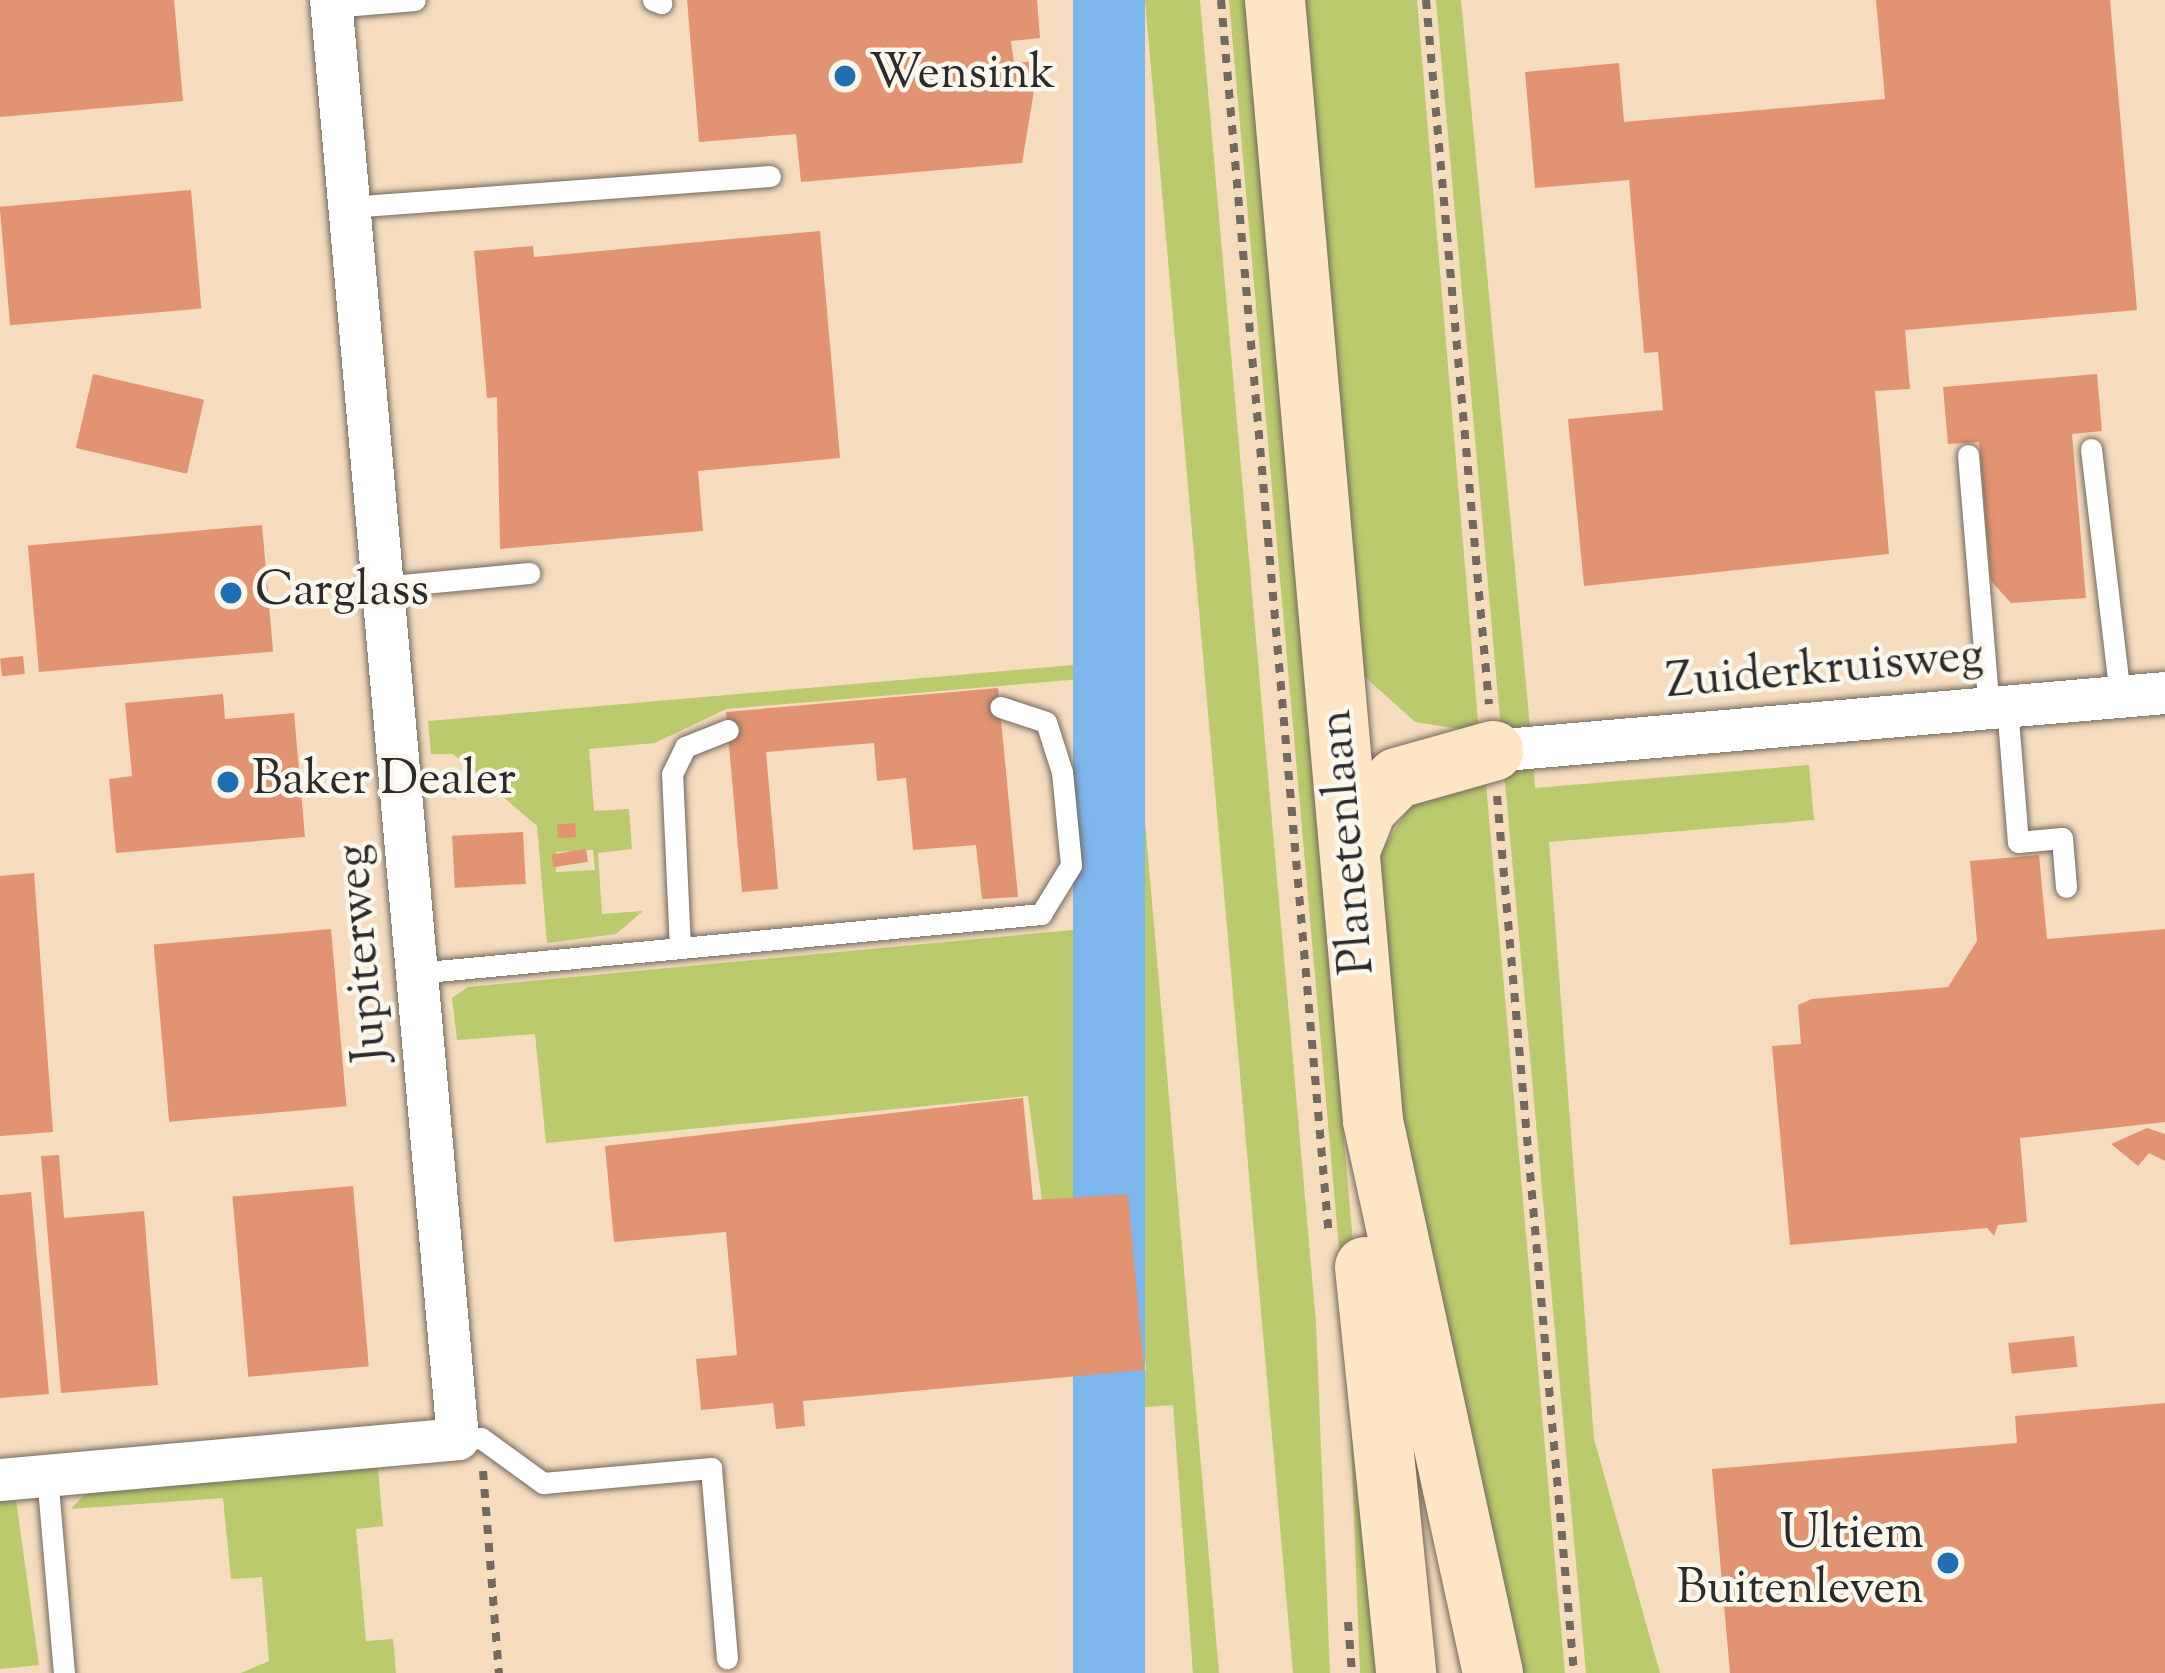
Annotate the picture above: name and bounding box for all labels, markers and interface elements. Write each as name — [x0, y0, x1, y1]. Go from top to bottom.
place label: Wensink — [869, 47, 1055, 105]
marker: Wensink — [832, 63, 858, 89]
place label: Carglass — [255, 564, 429, 622]
marker: Carglass — [218, 580, 244, 606]
street label: Zuiderkruisweg — [1664, 628, 1986, 714]
street label: Planetenlaan — [1309, 707, 1389, 977]
place label: Baker Dealer — [252, 753, 516, 811]
marker: Baker Dealer — [215, 769, 241, 795]
street label: Jupiterweg — [326, 842, 402, 1064]
place label: Ultiem Buitenleven — [1677, 1506, 1924, 1619]
marker: Ultiem Buitenleven — [1935, 1550, 1961, 1576]

